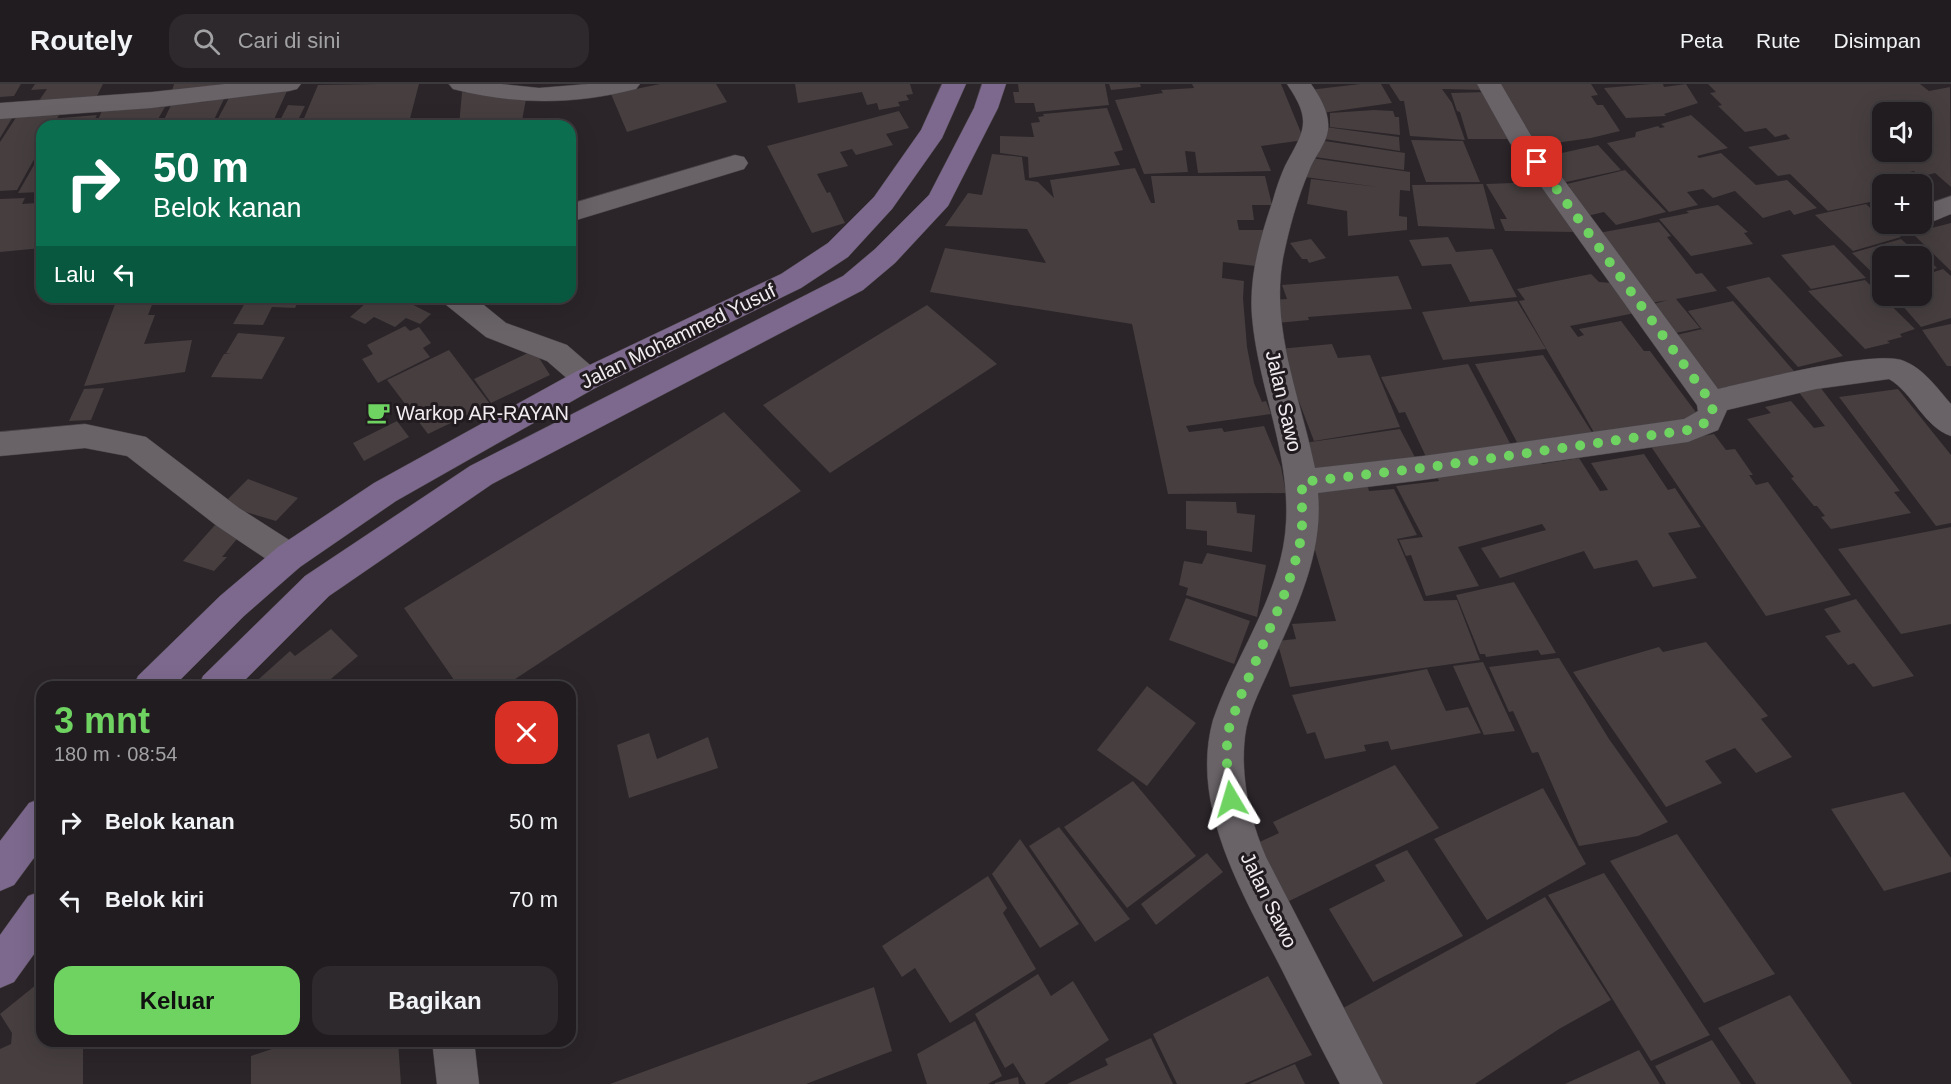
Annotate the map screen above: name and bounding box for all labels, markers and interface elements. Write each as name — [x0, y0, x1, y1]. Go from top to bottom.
search box — [169, 14, 589, 68]
text: Routely — [30, 25, 133, 56]
icon: search — [190, 25, 223, 58]
text: Cari di sini — [238, 28, 340, 53]
text: Peta — [1680, 29, 1723, 52]
text: Rute — [1756, 29, 1800, 52]
text: Disimpan — [1833, 29, 1921, 52]
map controls — [1872, 102, 1932, 306]
button: sound — [1872, 102, 1932, 162]
pin — [1511, 136, 1562, 187]
icon: right — [54, 144, 132, 222]
text: 50 m — [153, 144, 249, 191]
icon: arrive — [1520, 145, 1553, 178]
button: + — [1872, 174, 1932, 234]
text: Belok kanan — [153, 193, 302, 223]
button: − — [1872, 246, 1932, 306]
icon: left — [108, 258, 141, 291]
text: Lalu — [54, 262, 96, 287]
street label: Jalan Mohammed Yusuf — [577, 279, 779, 393]
street label: Jalan Sawo — [1262, 348, 1306, 454]
cafe icon: Warkop AR-RAYAN — [365, 400, 391, 426]
place label: Warkop AR-RAYAN — [396, 402, 569, 424]
text: 3 mnt — [54, 700, 150, 741]
button: close — [495, 701, 558, 764]
text: 180 m · 08:54 — [54, 743, 177, 765]
position arrow — [1199, 767, 1263, 831]
icon: right — [54, 806, 87, 839]
text: Belok kanan — [105, 809, 235, 834]
text: 50 m — [509, 809, 558, 834]
street label: Jalan Sawo — [1236, 849, 1302, 951]
icon: left — [54, 884, 87, 917]
text: Belok kiri — [105, 887, 204, 912]
text: 70 m — [509, 887, 558, 912]
button: Keluar — [54, 966, 300, 1035]
button: Bagikan — [312, 966, 558, 1035]

